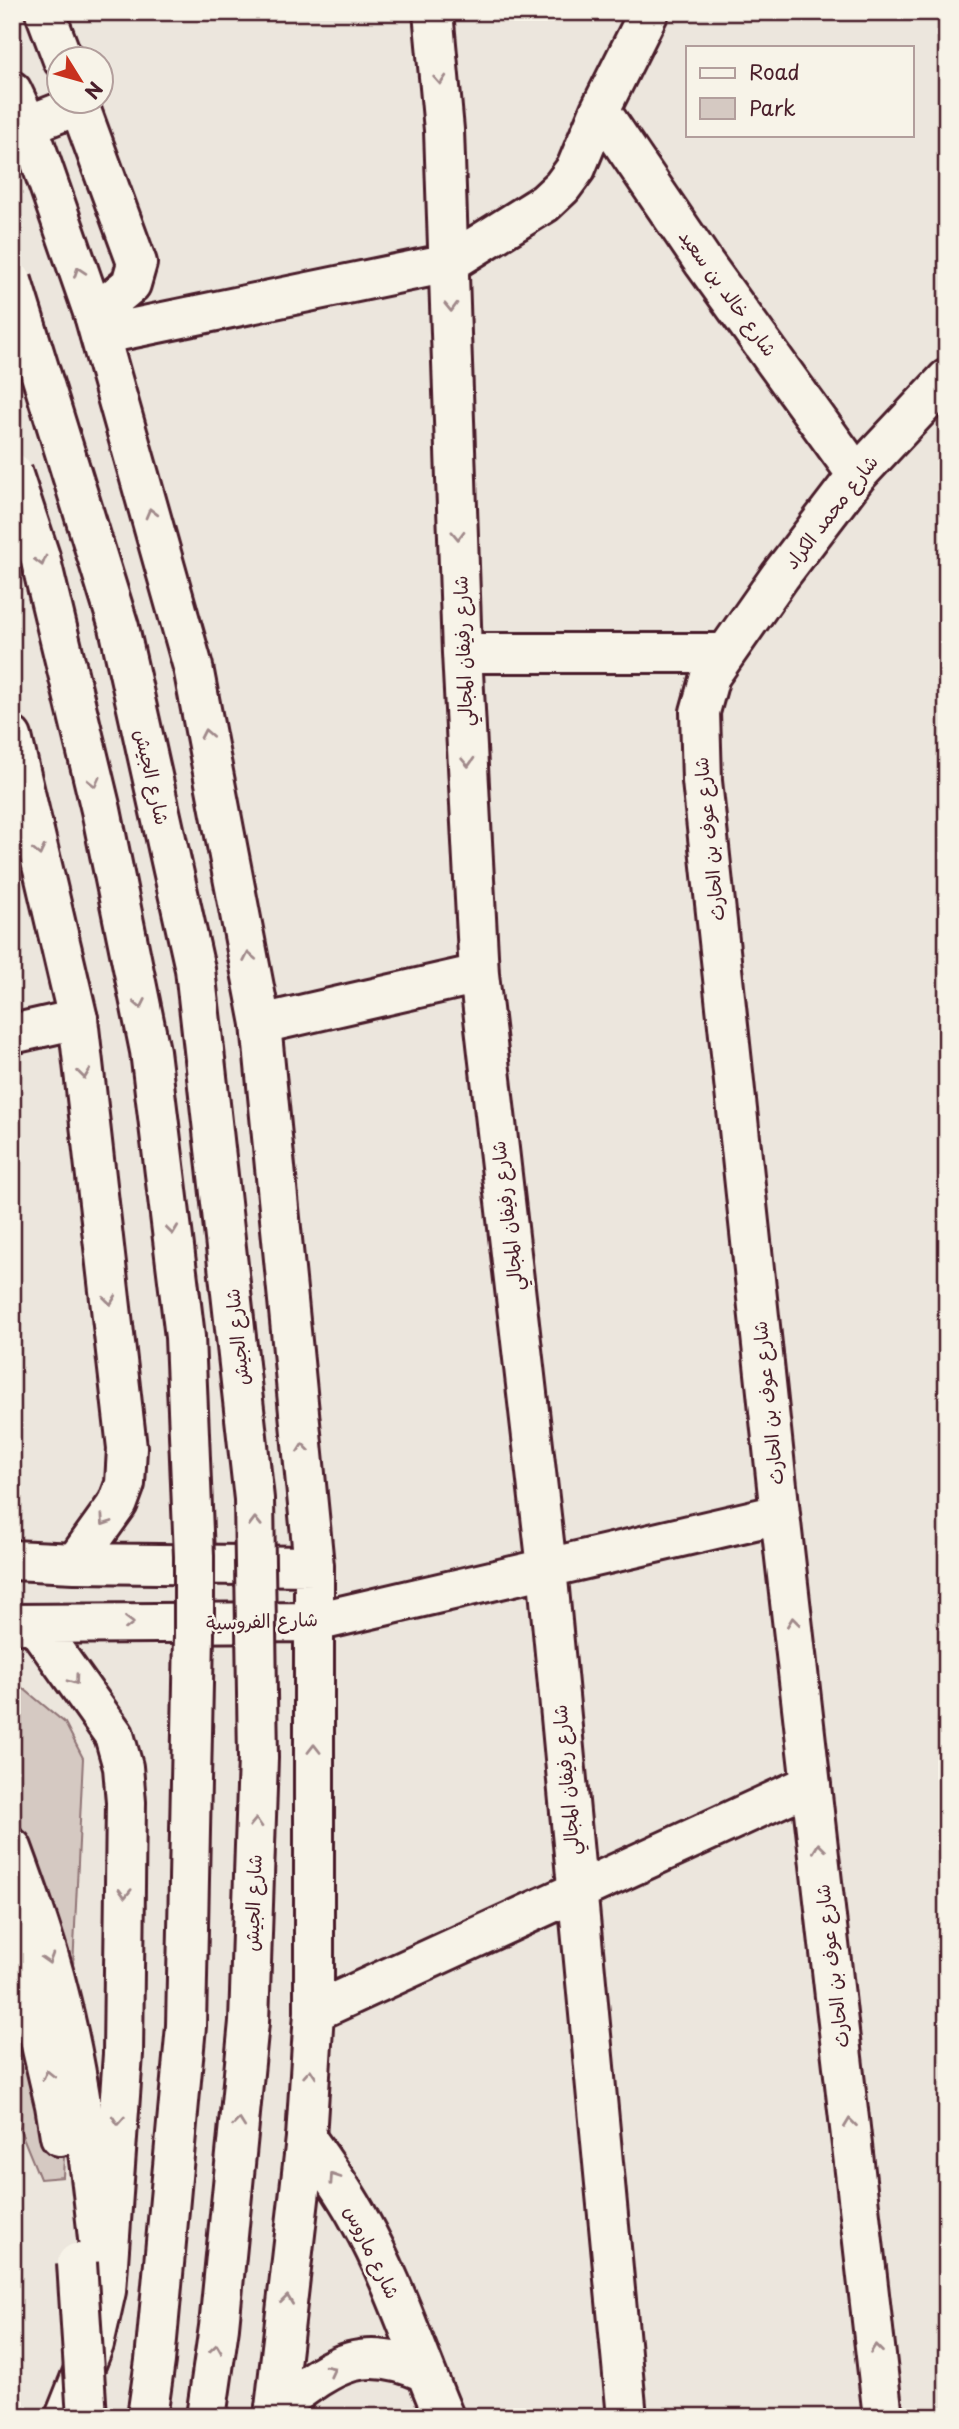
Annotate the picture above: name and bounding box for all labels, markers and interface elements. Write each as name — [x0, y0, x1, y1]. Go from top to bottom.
north arrow — [46, 46, 116, 116]
legend — [686, 46, 914, 136]
text: Road — [749, 55, 800, 87]
one-way arrow — [432, 75, 447, 86]
text: N — [79, 76, 110, 105]
text: Park — [749, 91, 796, 123]
street label: شارع خالد بن سعيد — [672, 223, 785, 362]
one-way arrow — [73, 266, 87, 278]
one-way arrow — [443, 303, 459, 313]
street label: شارع محمد الكراد — [777, 448, 885, 575]
one-way arrow — [145, 507, 160, 519]
one-way arrow — [451, 530, 466, 541]
one-way arrow — [32, 554, 47, 566]
street label: شارع رفيفان المجالي — [445, 575, 483, 727]
street label: شارع الجيش — [127, 726, 178, 828]
one-way arrow — [199, 728, 214, 740]
street label: شارع عوف بن الحارث — [685, 756, 732, 923]
one-way arrow — [461, 757, 476, 768]
one-way arrow — [86, 776, 100, 788]
one-way arrow — [31, 845, 45, 857]
one-way arrow — [242, 951, 257, 963]
one-way arrow — [132, 998, 147, 1010]
one-way arrow — [77, 1068, 92, 1080]
street label: شارع رفيفان المجالي — [483, 1139, 533, 1293]
one-way arrow — [164, 1224, 179, 1235]
street label: شارع الجيش — [217, 1287, 256, 1387]
one-way arrow — [103, 1294, 118, 1306]
street label: شارع عوف بن الحارث — [744, 1320, 791, 1487]
one-way arrow — [296, 1442, 311, 1453]
one-way arrow — [101, 1513, 113, 1526]
one-way arrow — [247, 1516, 263, 1526]
street label: شارع الفروسية — [206, 1604, 318, 1637]
one-way arrow — [124, 1616, 135, 1631]
one-way arrow — [785, 1616, 800, 1628]
one-way arrow — [66, 1672, 79, 1685]
street label: شارع رفيفان المجالي — [544, 1703, 590, 1857]
one-way arrow — [306, 1743, 322, 1753]
one-way arrow — [248, 1817, 264, 1827]
one-way arrow — [811, 1842, 826, 1854]
street label: شارع الجيش — [236, 1854, 269, 1952]
street label: شارع عوف بن الحارث — [807, 1882, 856, 2050]
one-way arrow — [117, 1888, 132, 1899]
one-way arrow — [40, 1953, 55, 1965]
one-way arrow — [302, 2068, 317, 2079]
one-way arrow — [42, 2069, 57, 2081]
one-way arrow — [111, 2115, 126, 2126]
one-way arrow — [232, 2117, 247, 2129]
one-way arrow — [842, 2117, 857, 2129]
one-way arrow — [330, 2173, 342, 2186]
street label: شارع ماروس — [337, 2200, 408, 2304]
one-way arrow — [280, 2294, 295, 2306]
one-way arrow — [208, 2343, 223, 2355]
one-way arrow — [868, 2343, 883, 2355]
one-way arrow — [324, 2364, 336, 2378]

